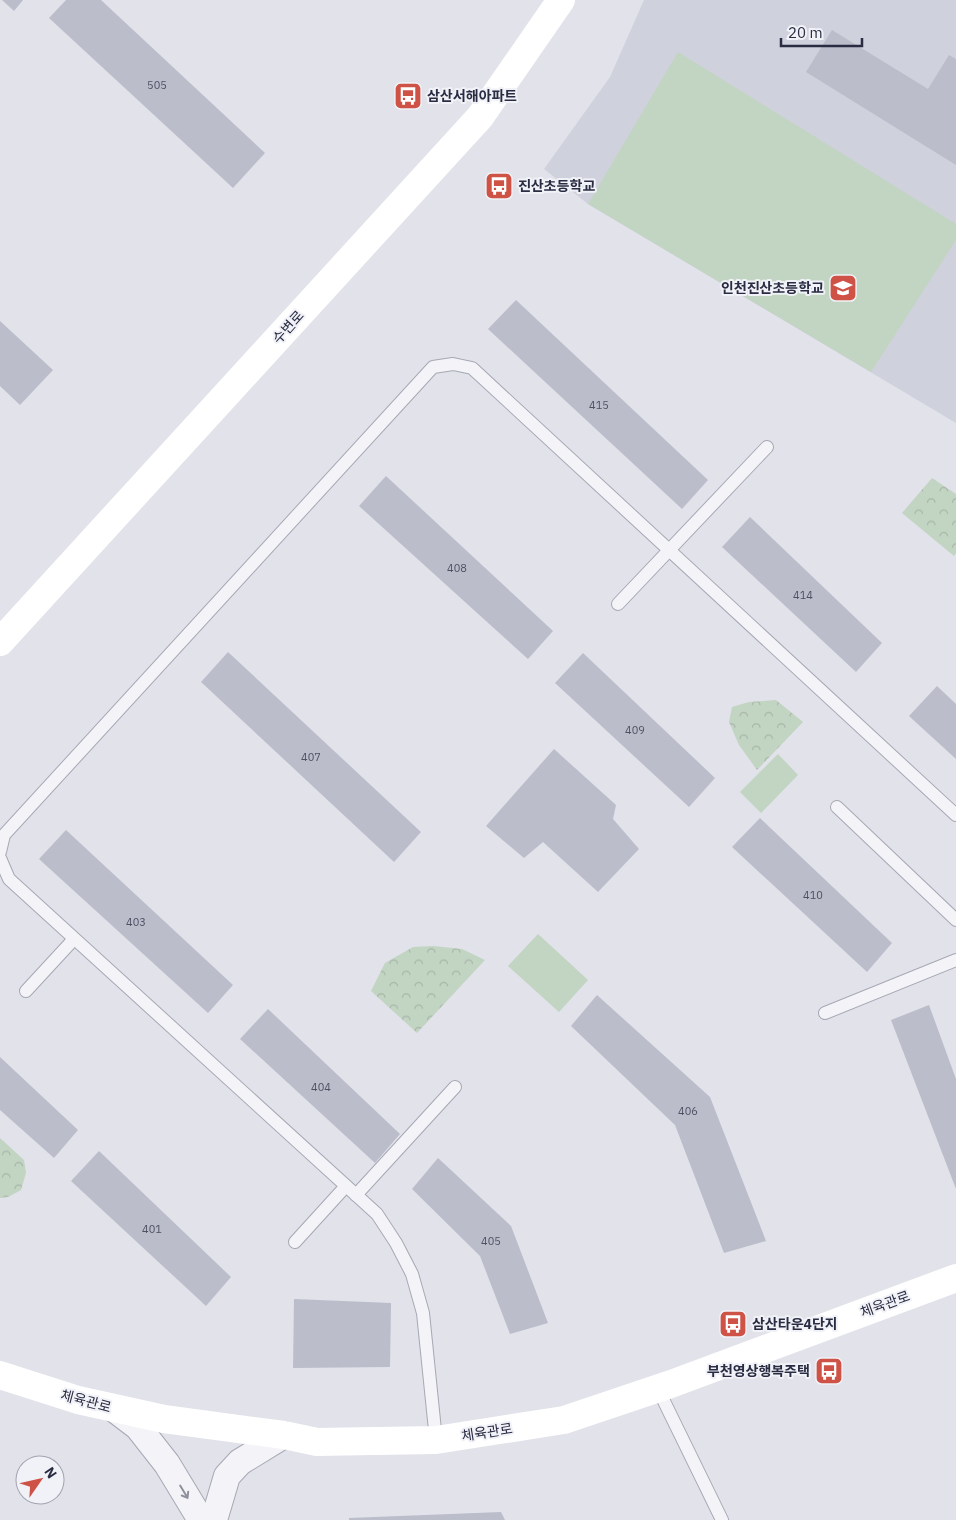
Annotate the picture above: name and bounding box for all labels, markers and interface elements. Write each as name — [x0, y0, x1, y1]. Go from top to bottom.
scale bar — [781, 15, 862, 47]
text: 20 m — [788, 23, 823, 42]
house number: 505 — [147, 78, 167, 92]
bus stop icon: 삼산서해아파트 — [393, 81, 423, 111]
place label: 삼산서해아파트 — [427, 87, 517, 105]
bus stop icon: 진산초등학교 — [484, 171, 514, 201]
place label: 진산초등학교 — [518, 177, 595, 195]
school or university icon: 인천진산초등학교 — [828, 273, 858, 303]
place label: 인천진산초등학교 — [721, 279, 824, 297]
street label: 수변로 — [268, 307, 308, 347]
house number: 415 — [589, 398, 609, 412]
house number: 408 — [447, 561, 467, 575]
house number: 414 — [793, 588, 813, 602]
house number: 409 — [625, 723, 645, 737]
house number: 407 — [301, 750, 321, 764]
house number: 410 — [803, 888, 823, 902]
house number: 403 — [126, 915, 146, 929]
house number: 404 — [311, 1080, 331, 1094]
house number: 406 — [678, 1104, 698, 1118]
house number: 401 — [142, 1222, 162, 1236]
house number: 405 — [481, 1234, 501, 1248]
street label: 체육관로 — [858, 1287, 912, 1321]
bus stop icon: 삼산타운4단지 — [718, 1309, 748, 1339]
place label: 삼산타운4단지 — [752, 1315, 838, 1333]
bus stop icon: 부천영상행복주택 — [814, 1356, 844, 1386]
place label: 부천영상행복주택 — [707, 1362, 810, 1380]
street label: 체육관로 — [59, 1386, 113, 1416]
street label: 체육관로 — [460, 1419, 514, 1445]
north arrow — [15, 1455, 65, 1505]
text: N — [40, 1463, 61, 1482]
one-way arrow — [179, 1484, 189, 1498]

